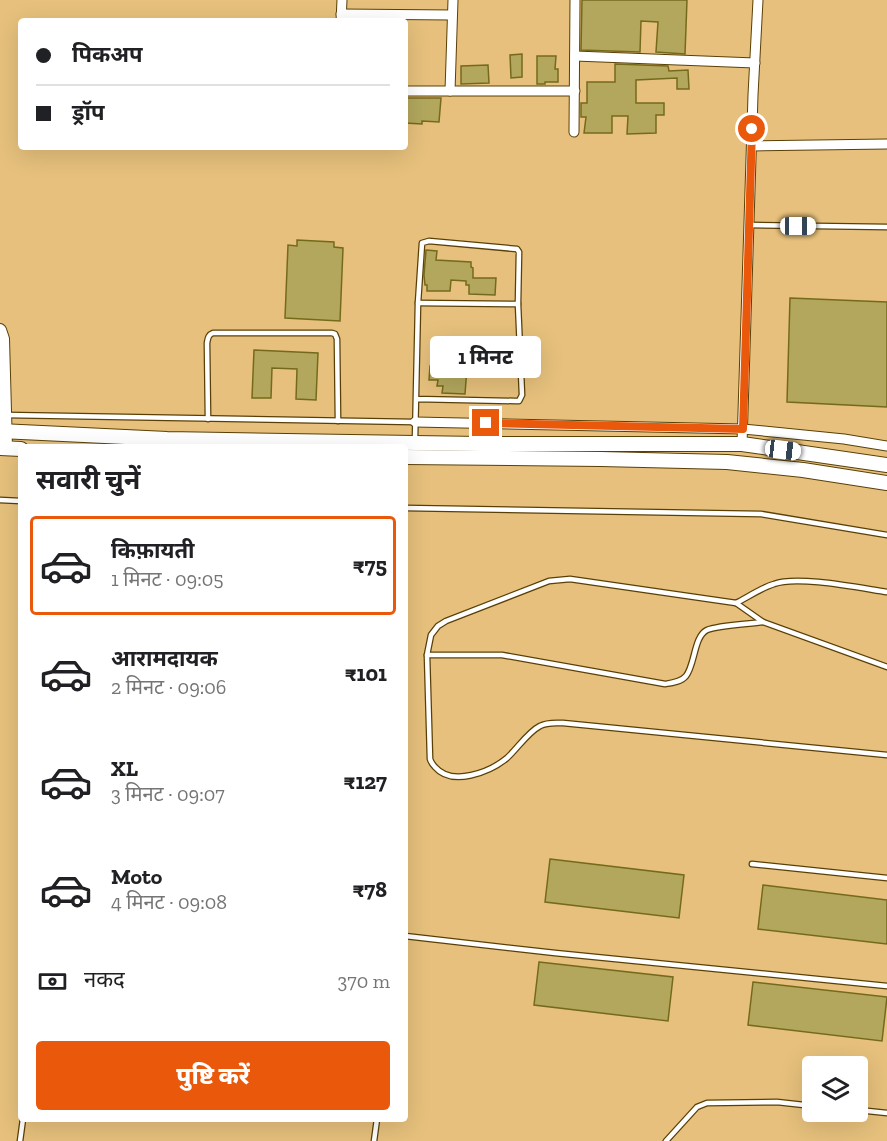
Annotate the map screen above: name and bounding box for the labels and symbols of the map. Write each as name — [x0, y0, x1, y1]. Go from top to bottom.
route start — [738, 115, 765, 142]
car — [780, 217, 816, 235]
callout: 1 मिनट — [430, 336, 542, 378]
route end — [472, 409, 499, 436]
car — [764, 439, 802, 461]

